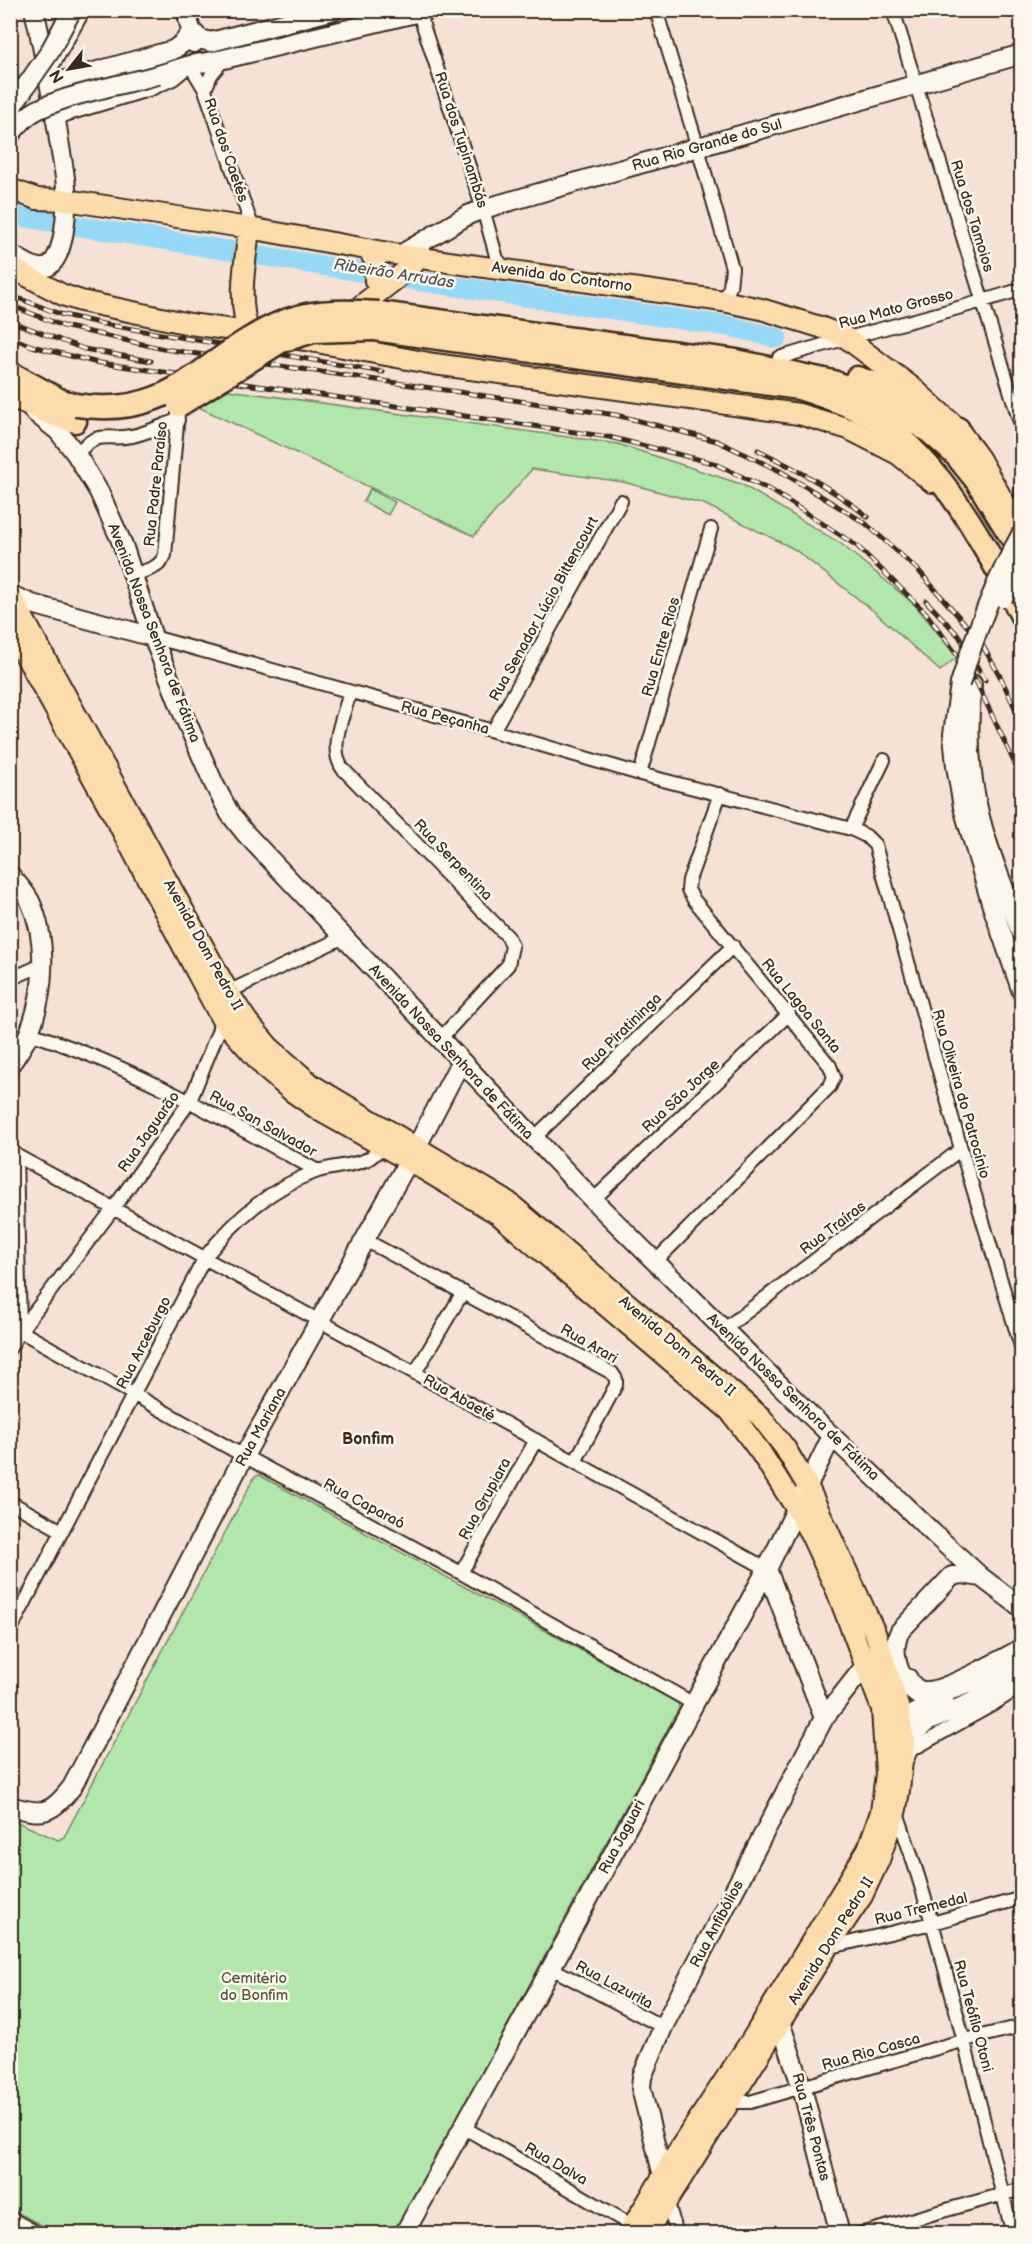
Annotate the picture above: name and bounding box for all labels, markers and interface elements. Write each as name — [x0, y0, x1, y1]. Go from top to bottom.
north arrow — [39, 39, 99, 99]
text: N — [46, 66, 69, 86]
street label: Rua dos Tupinambás — [430, 70, 492, 211]
street label: Rua dos Caetés — [199, 95, 253, 205]
street label: Rua Rio Grande do Sul — [630, 115, 784, 175]
street label: Rua dos Tamoios — [946, 158, 998, 275]
water label: Ribeirão Arrudas — [332, 255, 456, 293]
street label: Avenida do Contorno — [491, 258, 633, 296]
street label: Rua Mato Grosso — [837, 285, 955, 333]
street label: Rua Padre Paraíso — [140, 420, 172, 548]
street label: Rua Senador Lúcio Bittencourt — [485, 513, 603, 705]
street label: Avenida Nossa Senhora de Fátima — [103, 521, 205, 745]
street label: Rua Entre Rios — [638, 594, 684, 699]
street label: Rua Peçanha — [399, 697, 491, 739]
street label: Rua Serpentina — [409, 815, 497, 905]
street label: Avenida Dom Pedro II — [159, 876, 247, 1014]
street label: Rua Lagoa Santa — [757, 955, 845, 1057]
street label: Avenida Nossa Senhora de Fátima — [365, 960, 537, 1144]
street label: Rua Piratininga — [578, 989, 666, 1075]
street label: Rua Oliveira do Patrocínio — [928, 1007, 994, 1181]
street label: Rua São Jorge — [638, 1055, 724, 1137]
street label: Rua San Salvador — [206, 1087, 321, 1162]
street label: Rua Jaguarão — [114, 1088, 184, 1176]
street label: Rua Traíras — [796, 1197, 870, 1259]
street label: Avenida Dom Pedro II — [615, 1292, 740, 1401]
street label: Rua Arceburgo — [112, 1293, 176, 1393]
street label: Avenida Nossa Senhora de Fátima — [703, 1309, 883, 1485]
street label: Rua Arari — [557, 1320, 621, 1368]
street label: Rua Abaeté — [420, 1370, 498, 1426]
street label: Rua Mariana — [232, 1384, 290, 1470]
district label: Bonfim — [342, 1430, 394, 1449]
street label: Rua Grupiara — [455, 1455, 515, 1543]
street label: Rua Caparaó — [320, 1474, 408, 1534]
street label: Rua Jaguari — [595, 1797, 649, 1877]
street label: Avenida Dom Pedro II — [784, 1873, 878, 2008]
street label: Rua Anfibólios — [686, 1877, 748, 1971]
street label: Rua Tremedal — [873, 1888, 969, 1930]
street label: Rua Lazurita — [572, 1957, 656, 2013]
street label: Rua Teófilo Otoni — [949, 1958, 997, 2074]
park label: Cemitério do Bonfim — [220, 1969, 288, 2005]
street label: Rua Rio Casca — [820, 2029, 922, 2075]
street label: Rua Três Pontas — [787, 2071, 835, 2184]
street label: Rua Dalva — [521, 2138, 591, 2190]

